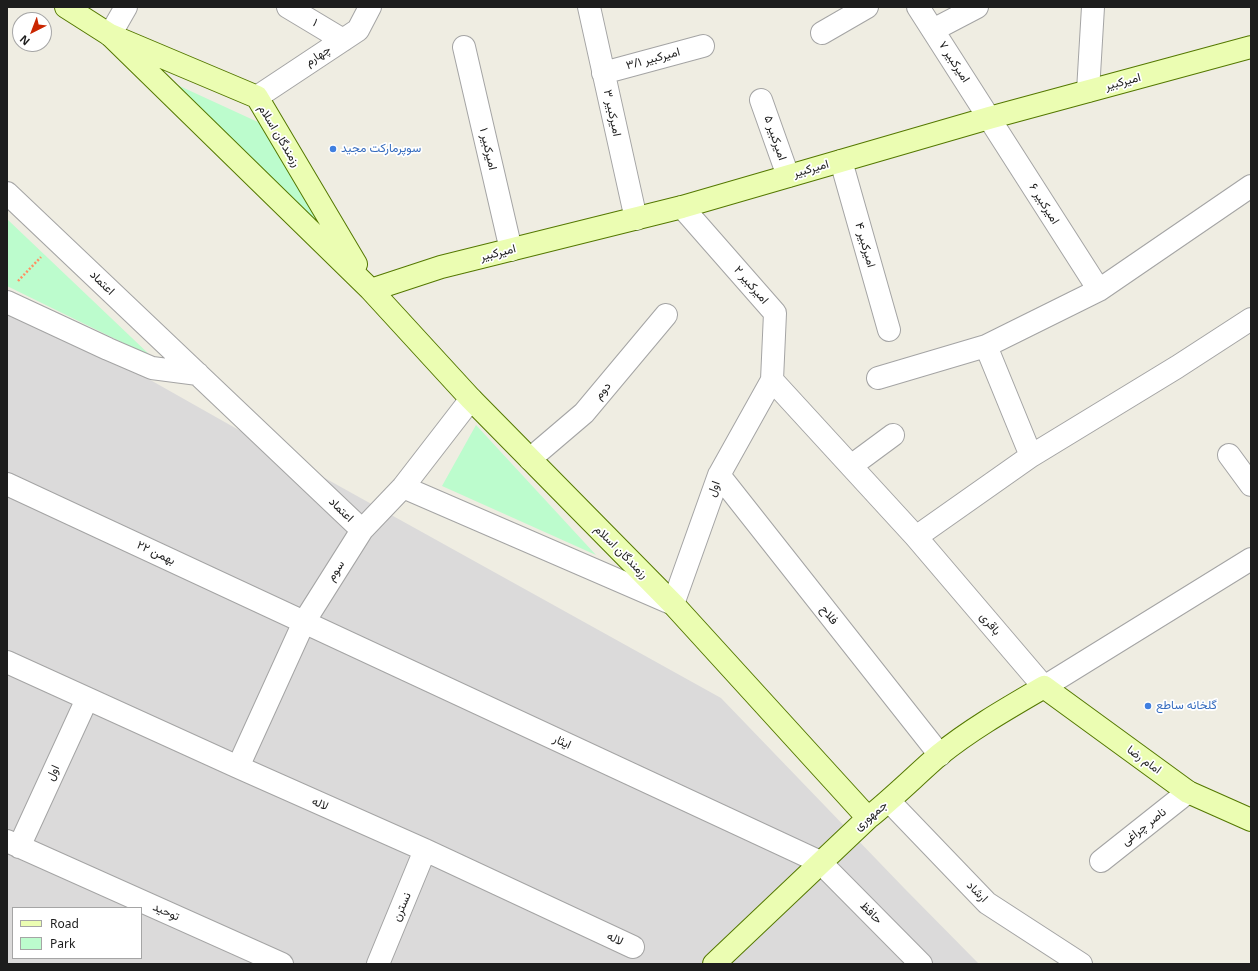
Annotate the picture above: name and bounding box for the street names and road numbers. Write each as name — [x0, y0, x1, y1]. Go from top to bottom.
street label: ۱ — [310, 16, 320, 30]
street label: امیرکبیر ۷ — [935, 39, 973, 85]
street label: چهارم — [303, 42, 333, 70]
street label: امیرکبیر ۳/۱ — [624, 45, 682, 73]
street label: امیرکبیر — [1104, 70, 1142, 94]
street label: امیرکبیر ۳ — [600, 88, 624, 138]
street label: رزمندگان اسلام — [255, 102, 303, 170]
street label: امیرکبیر ۵ — [761, 114, 789, 162]
street label: امیرکبیر ۱ — [476, 126, 500, 172]
street label: امیرکبیر — [792, 157, 830, 181]
street label: امیرکبیر ۶ — [1026, 181, 1062, 227]
street label: امیرکبیر ۴ — [852, 221, 878, 269]
street label: امیرکبیر — [479, 242, 517, 264]
street label: امیرکبیر ۲ — [731, 263, 771, 307]
street label: اعتماد — [87, 268, 117, 298]
street label: دوم — [592, 379, 614, 403]
street label: اول — [705, 479, 723, 499]
street label: اعتماد — [326, 495, 356, 525]
street label: رزمندگان اسلام — [591, 522, 651, 582]
street label: ۲۲ بهمن — [134, 538, 178, 568]
street label: سوم — [324, 558, 348, 584]
street label: فلاح — [817, 602, 841, 628]
street label: باقری — [976, 610, 1004, 638]
street label: ایثار — [551, 732, 573, 752]
street label: امام رضا — [1124, 743, 1164, 777]
street label: اول — [43, 763, 63, 783]
street label: لاله — [310, 794, 330, 814]
street label: جمهوری — [852, 798, 890, 834]
street label: ناصر چراغی — [1119, 805, 1169, 849]
street label: ارشاد — [963, 878, 991, 906]
street label: نسترن — [389, 890, 415, 924]
street label: حافظ — [857, 899, 885, 927]
street label: توحید — [150, 900, 182, 924]
street label: لاله — [604, 929, 626, 949]

